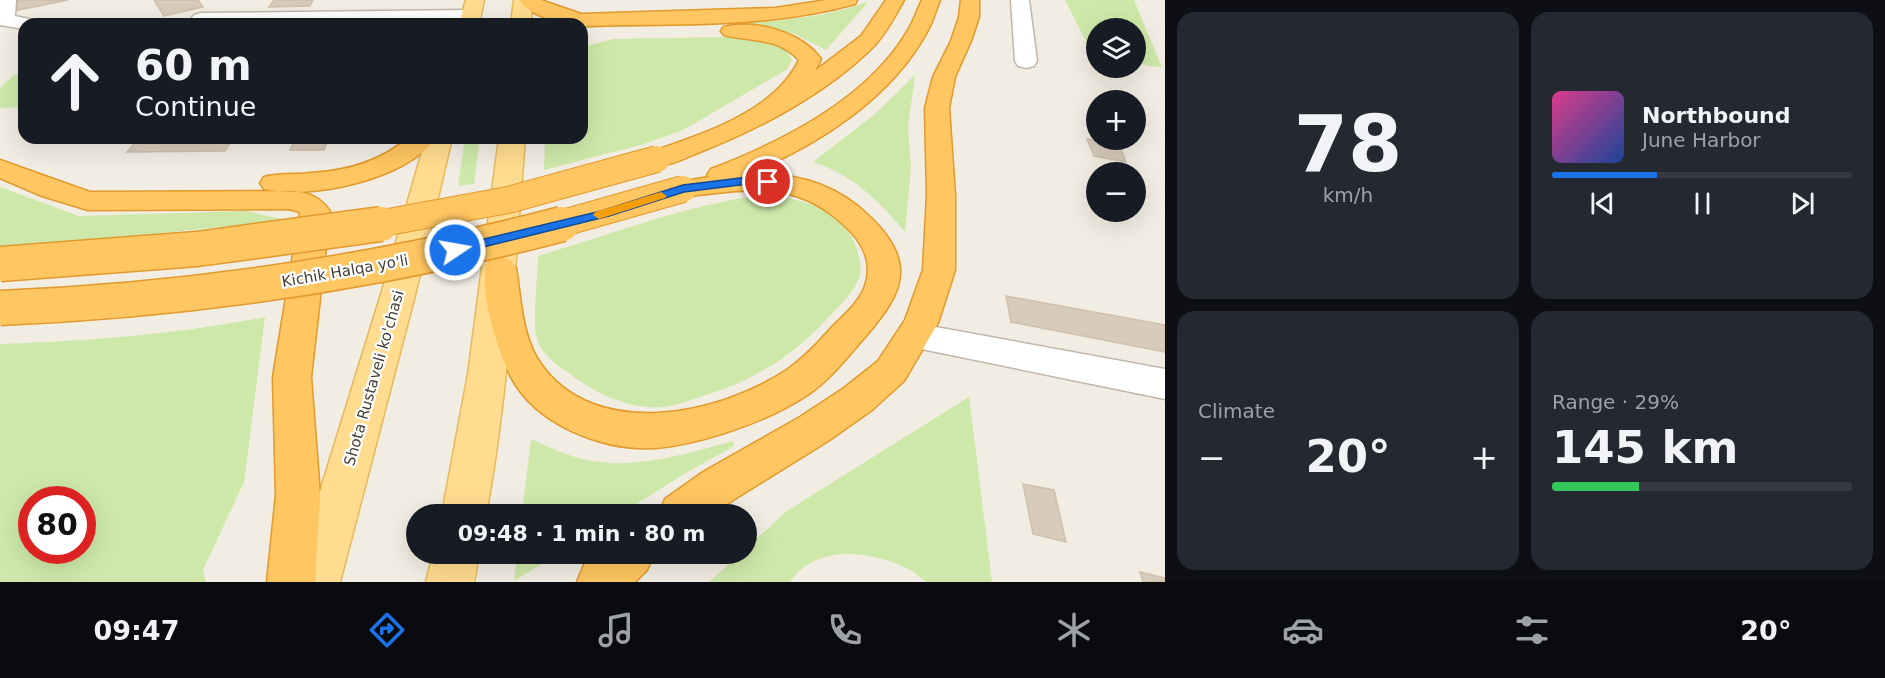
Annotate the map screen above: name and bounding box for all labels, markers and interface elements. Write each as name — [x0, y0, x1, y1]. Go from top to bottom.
map controls — [1086, 18, 1146, 222]
button: layers — [1086, 18, 1146, 78]
text: 60 m — [135, 41, 252, 90]
icon: ahead — [36, 42, 114, 120]
button: + — [1086, 90, 1146, 150]
text: Continue — [135, 91, 256, 122]
text: 78 — [1294, 99, 1402, 189]
text: Northbound — [1642, 103, 1791, 128]
text: June Harbor — [1642, 128, 1761, 152]
pin — [742, 156, 793, 207]
button: − — [1086, 162, 1146, 222]
icon: arrive — [751, 165, 784, 198]
text: km/h — [1323, 183, 1373, 207]
icon: previous — [1586, 187, 1619, 220]
icon: pause — [1686, 187, 1719, 220]
icon: next — [1786, 187, 1819, 220]
position arrow — [423, 218, 487, 282]
street label: Kichik Halqa yo'li — [280, 251, 410, 291]
street label: Shota Rustaveli ko'chasi — [340, 288, 408, 468]
text: Range · 29% — [1552, 390, 1679, 414]
text: Climate — [1198, 399, 1275, 423]
text: 145 km — [1552, 421, 1738, 474]
text: 20° — [1305, 430, 1391, 483]
text: − — [1198, 438, 1226, 477]
text: + — [1470, 438, 1498, 477]
speed limit sign: 80 — [18, 486, 96, 564]
text: 09:48 · 1 min · 80 m — [458, 521, 705, 546]
icon: directions — [366, 609, 408, 651]
icon: music — [595, 609, 637, 651]
icon: phone — [824, 609, 866, 651]
icon: climate — [1053, 609, 1095, 651]
icon: car — [1282, 609, 1324, 651]
icon: filters — [1511, 609, 1553, 651]
text: 09:47 — [93, 615, 179, 646]
text: 20° — [1740, 615, 1791, 646]

